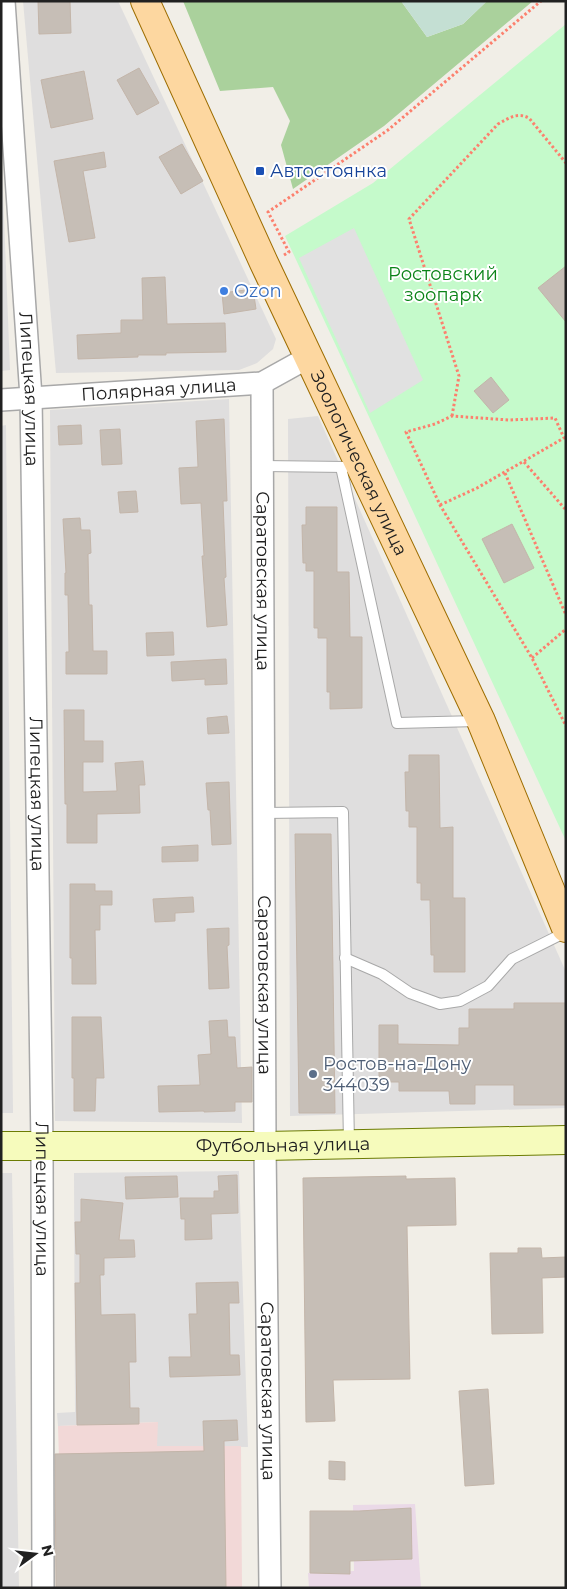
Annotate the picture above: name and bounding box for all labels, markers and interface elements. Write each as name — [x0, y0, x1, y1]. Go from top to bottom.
place label: Автостоянка — [270, 160, 387, 182]
marker: Автостоянка — [254, 165, 266, 177]
park label: Ростовский зоопарк — [388, 263, 498, 306]
place label: Ozon — [234, 280, 282, 302]
marker: Ozon — [218, 285, 230, 297]
street label: Липецкая улица — [14, 311, 43, 467]
street label: Зоологическая улица — [305, 367, 412, 559]
street label: Полярная улица — [80, 374, 237, 406]
street label: Саратовская улица — [251, 491, 274, 671]
street label: Липецкая улица — [25, 717, 49, 872]
street label: Саратовская улица — [253, 895, 276, 1075]
place label: Ростов-на-Дону 344039 — [323, 1053, 471, 1096]
marker: Ростов-на-Дону 344039 — [307, 1068, 319, 1080]
street label: Липецкая улица — [31, 1121, 53, 1276]
street label: Футбольная улица — [196, 1133, 370, 1157]
street label: Саратовская улица — [256, 1301, 280, 1481]
north arrow — [10, 1529, 60, 1579]
text: N — [37, 1543, 58, 1558]

